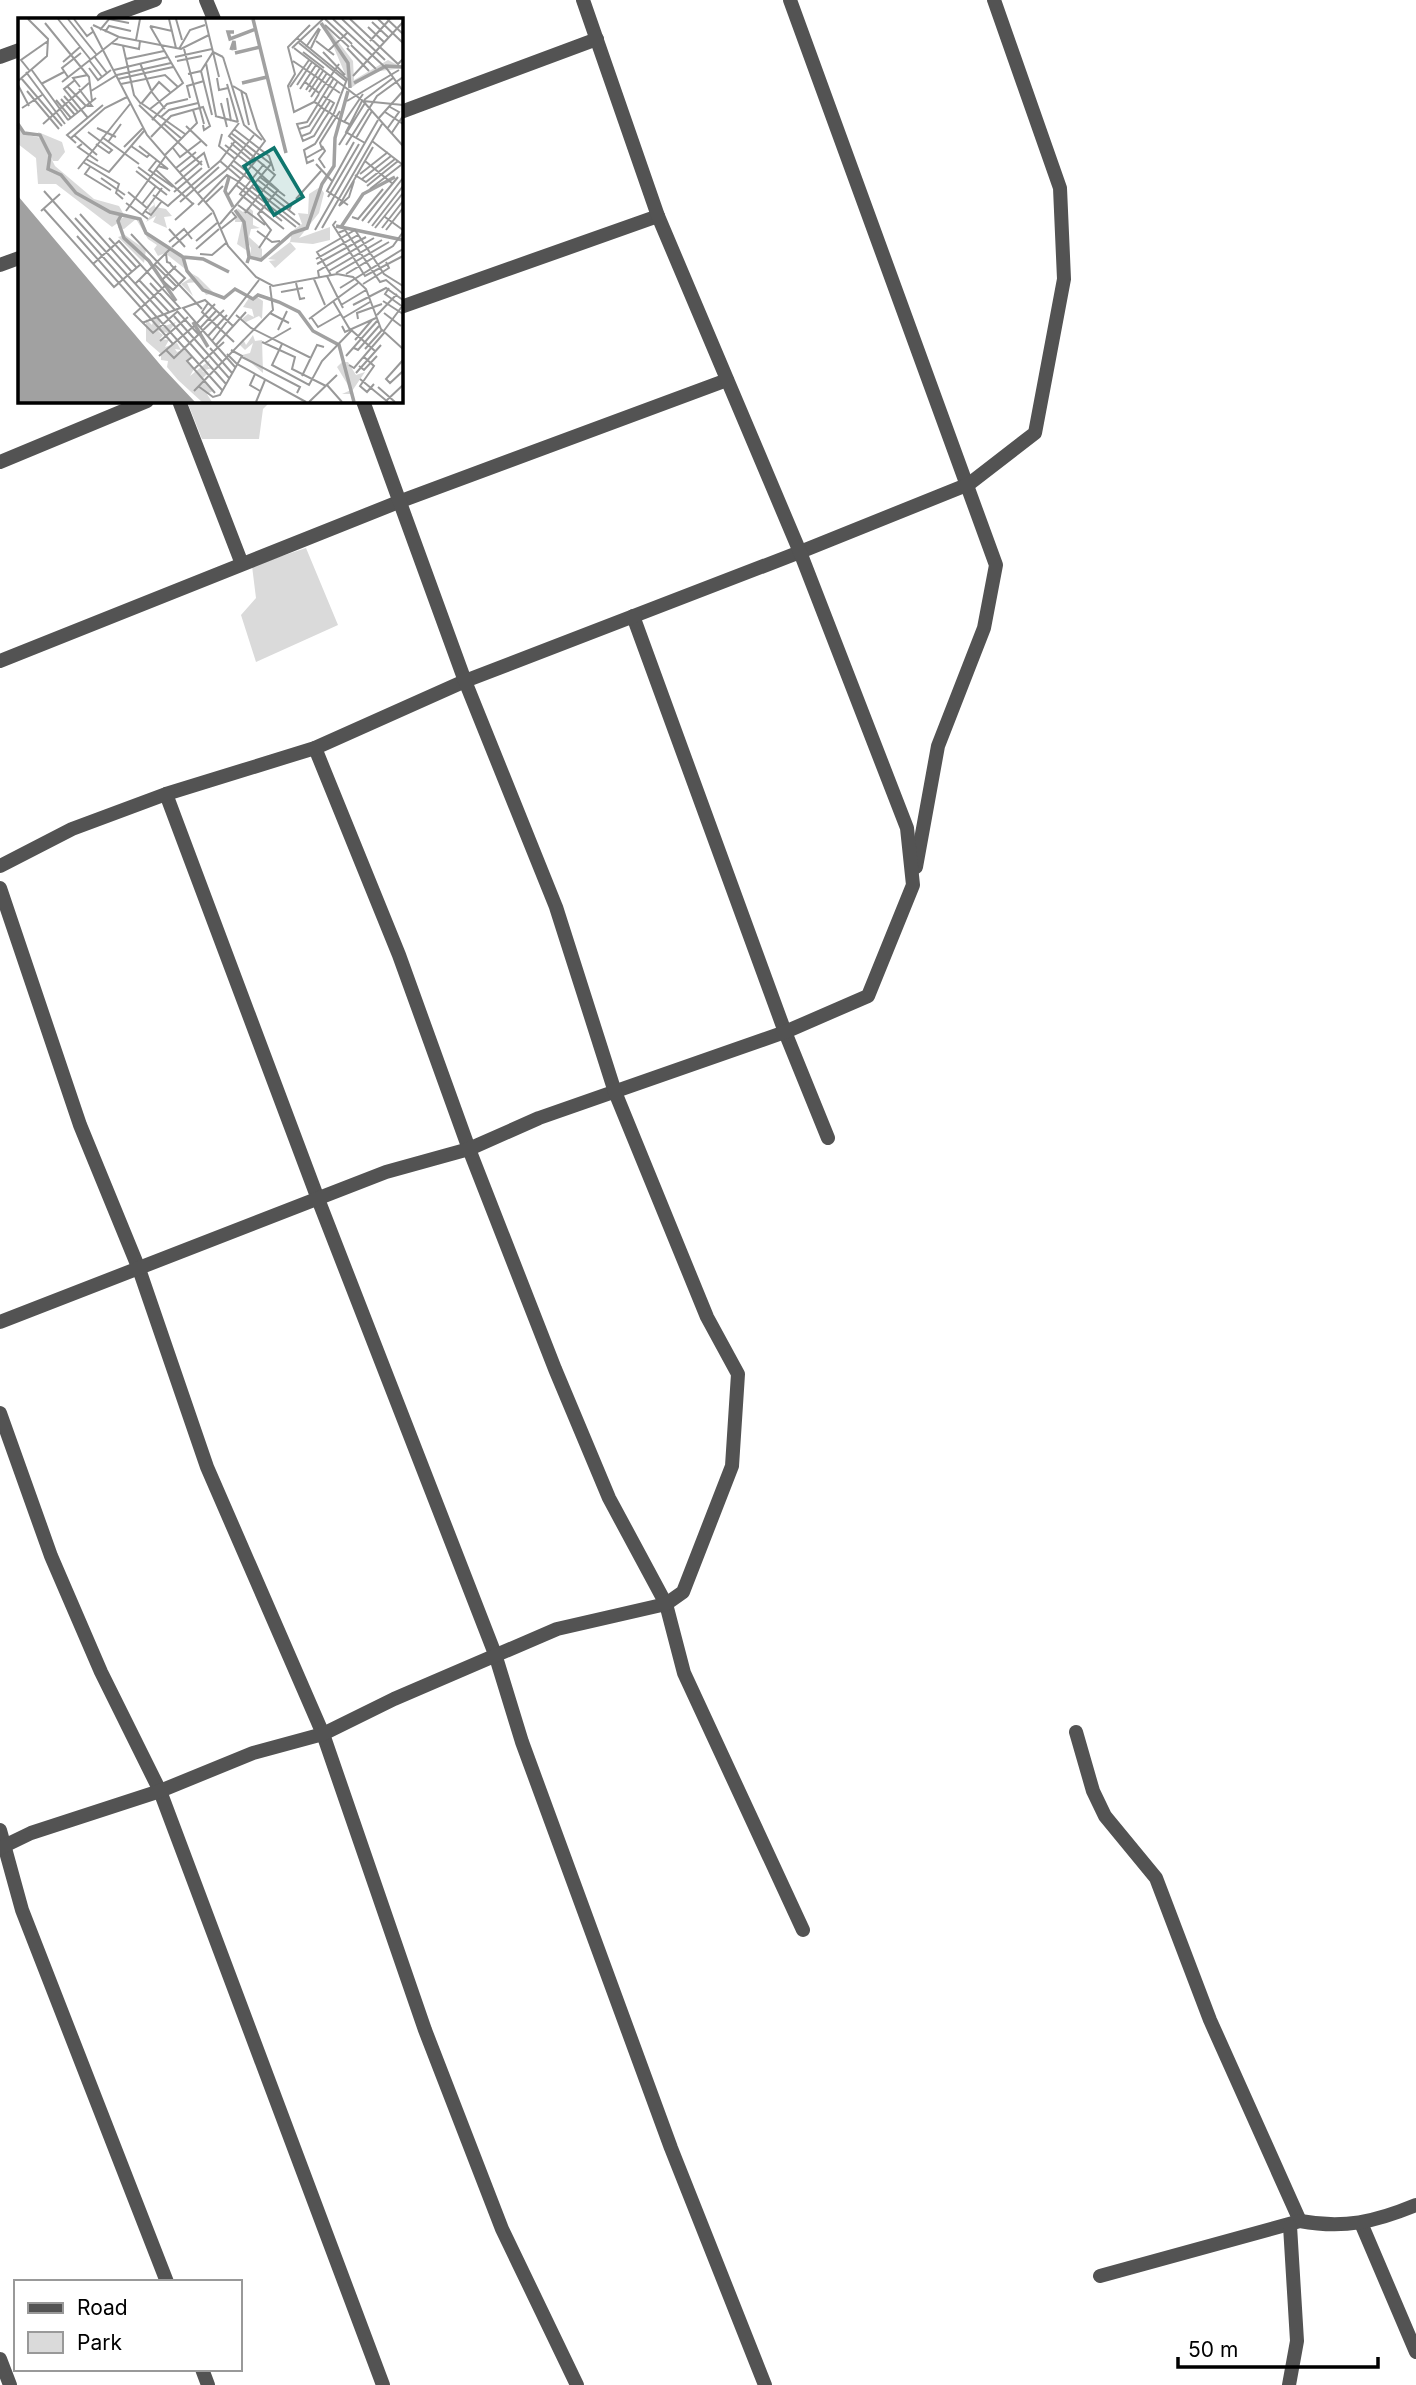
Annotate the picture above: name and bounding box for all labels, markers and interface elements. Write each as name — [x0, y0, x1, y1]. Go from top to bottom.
inset map — [18, 18, 402, 402]
legend — [14, 2280, 242, 2371]
text: Road — [77, 2295, 128, 2320]
scale bar — [1178, 2326, 1378, 2370]
text: Park — [77, 2330, 122, 2355]
text: 50 m — [1188, 2337, 1238, 2362]

